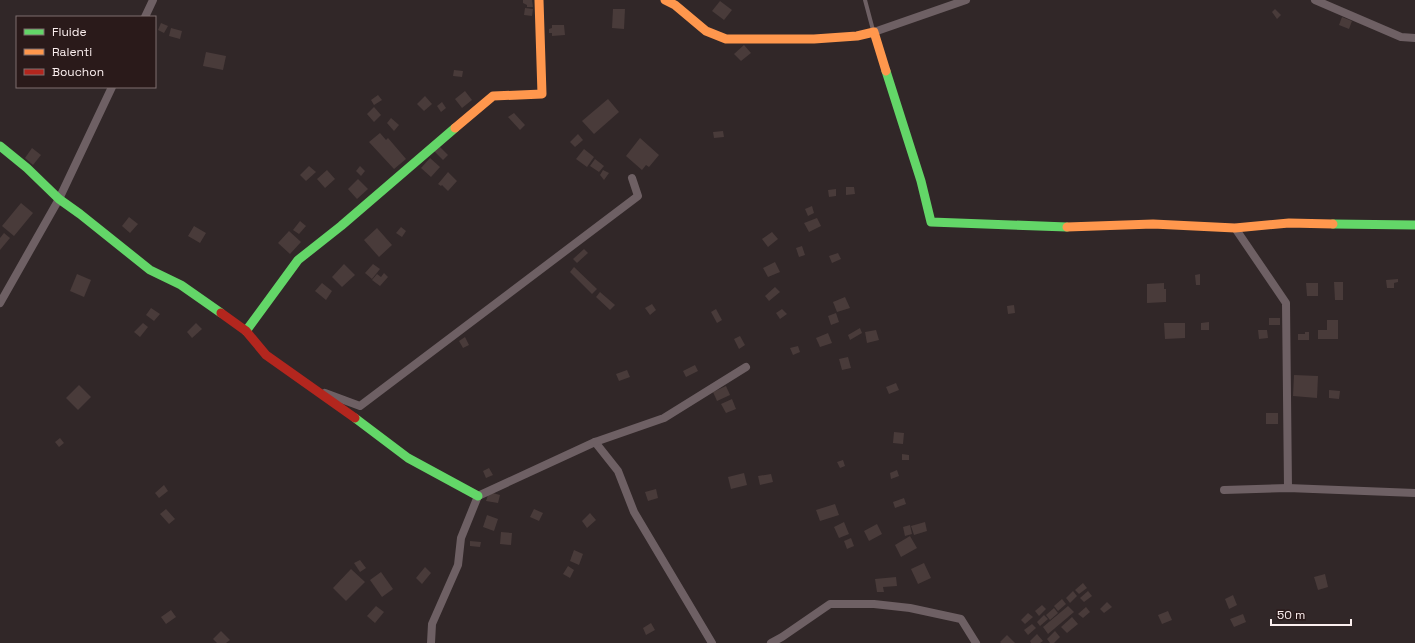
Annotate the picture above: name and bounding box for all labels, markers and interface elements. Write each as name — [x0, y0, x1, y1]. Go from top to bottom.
legend — [16, 16, 156, 88]
text: Fluide — [52, 24, 87, 40]
text: Ralenti — [52, 44, 92, 60]
text: Bouchon — [52, 64, 104, 80]
scale bar — [1271, 601, 1351, 627]
text: 50 m — [1277, 607, 1305, 623]

